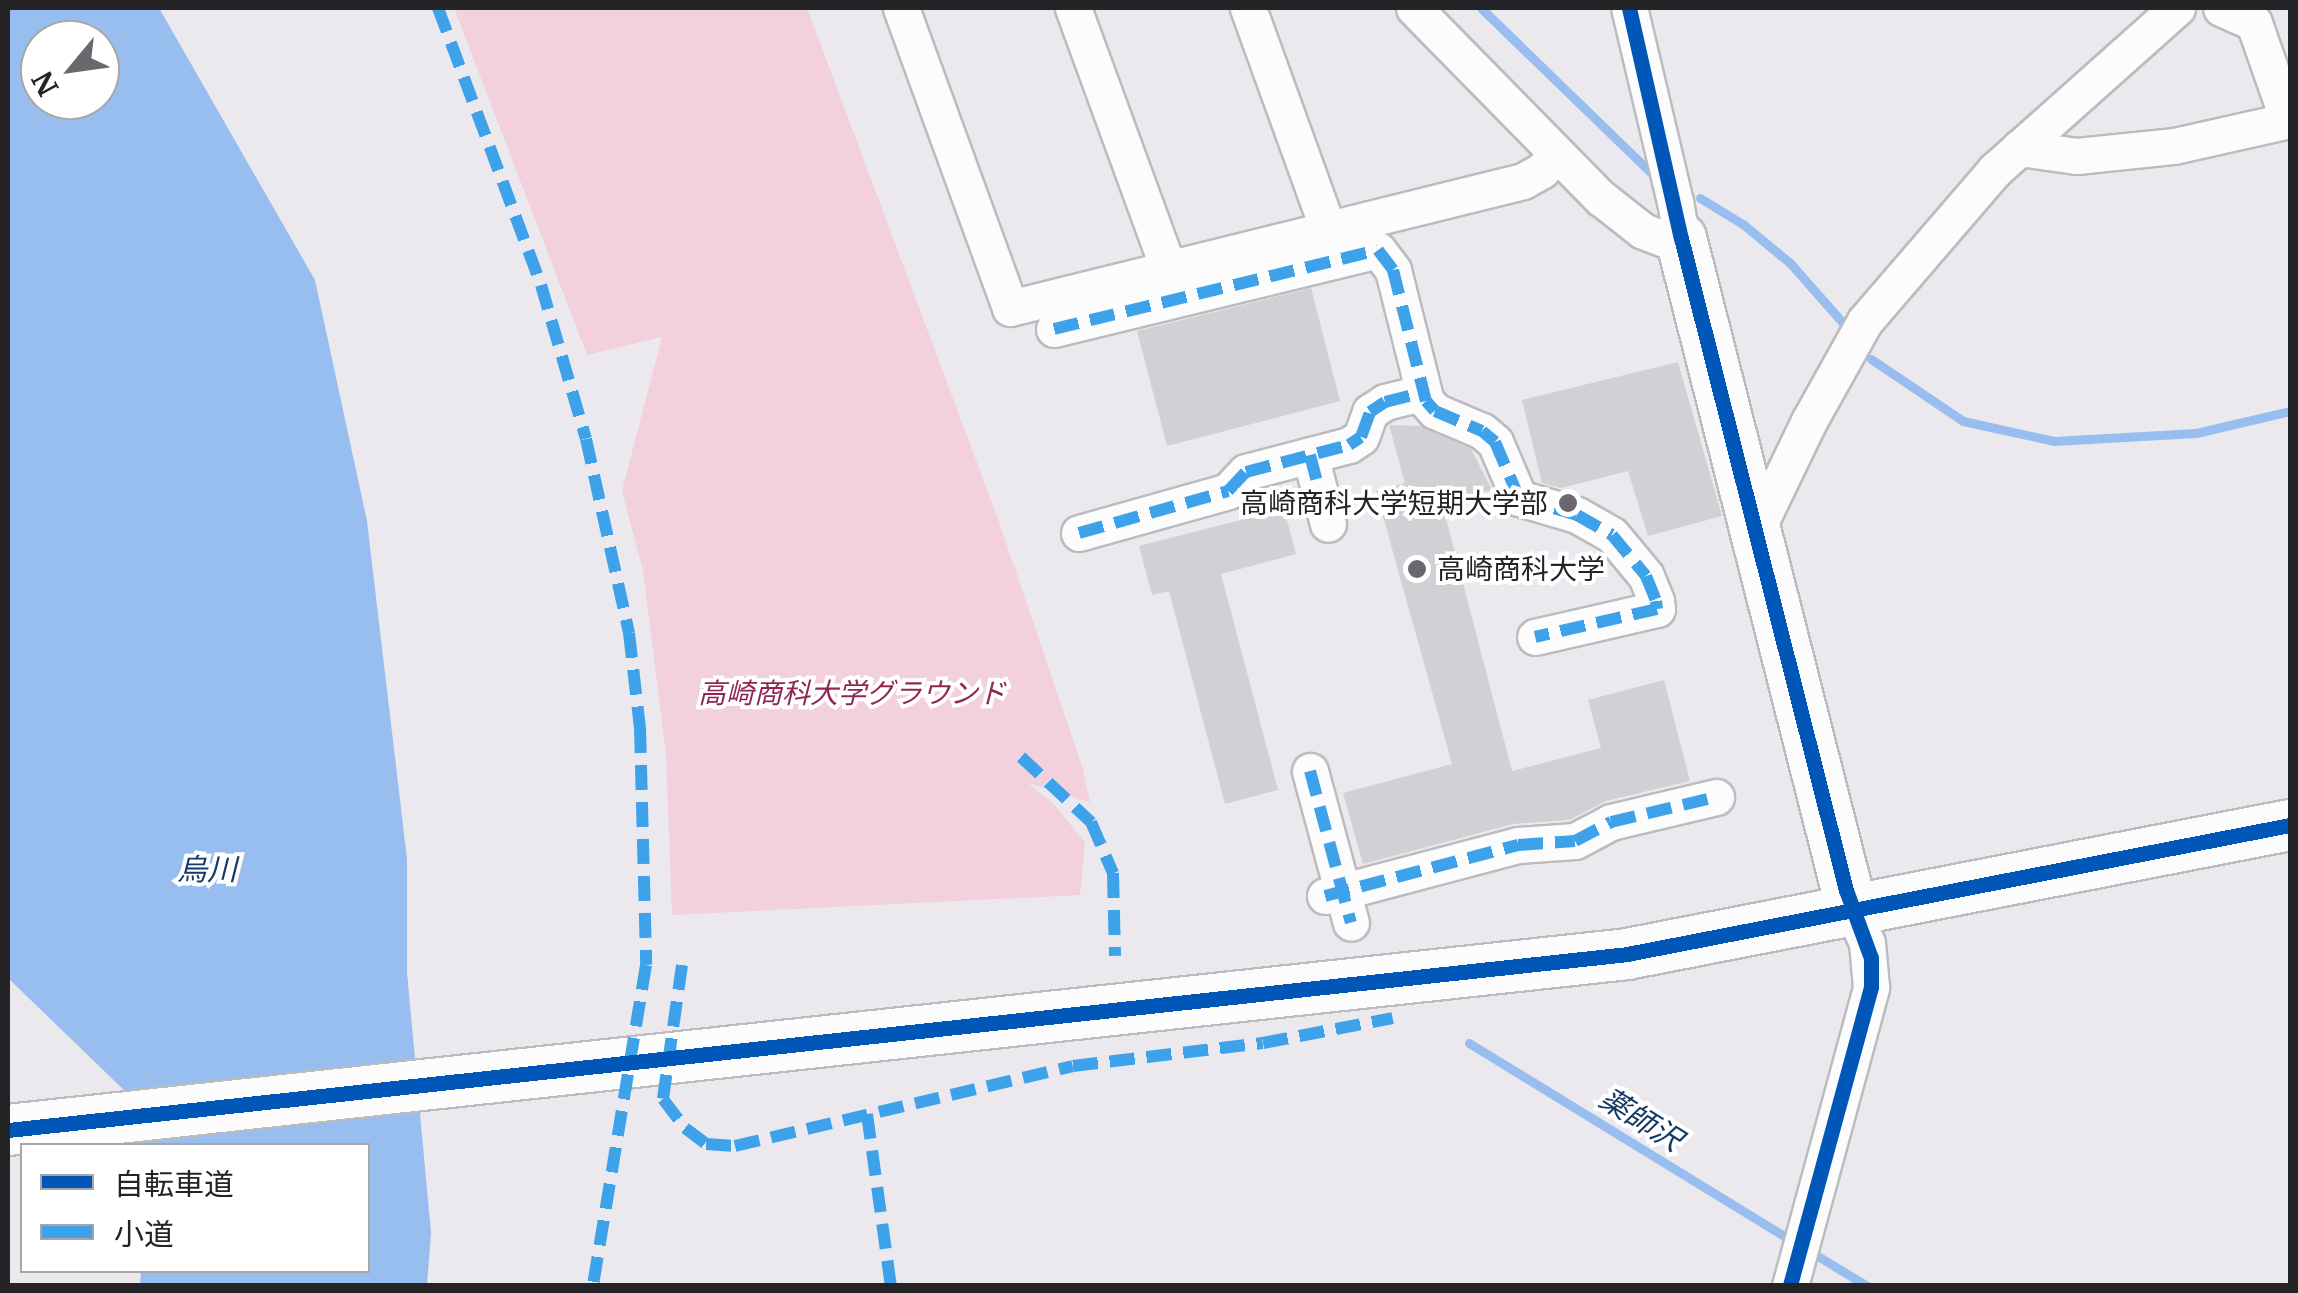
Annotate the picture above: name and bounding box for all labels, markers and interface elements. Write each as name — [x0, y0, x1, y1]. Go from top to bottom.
north arrow — [20, 20, 120, 120]
text: N — [24, 65, 67, 102]
place label: 高崎商科大学短期大学部 — [1240, 486, 1548, 520]
marker: 高崎商科大学短期大学部 — [1557, 492, 1579, 514]
place label: 高崎商科大学 — [1437, 552, 1605, 586]
marker: 高崎商科大学 — [1406, 558, 1428, 580]
park label: 高崎商科大学グラウンド — [698, 676, 1006, 710]
water label: 烏川 — [177, 851, 237, 887]
water label: 薬師沢 — [1593, 1080, 1689, 1158]
legend — [20, 1143, 370, 1273]
text: 自転車道 — [114, 1165, 234, 1203]
text: 小道 — [114, 1215, 174, 1253]

